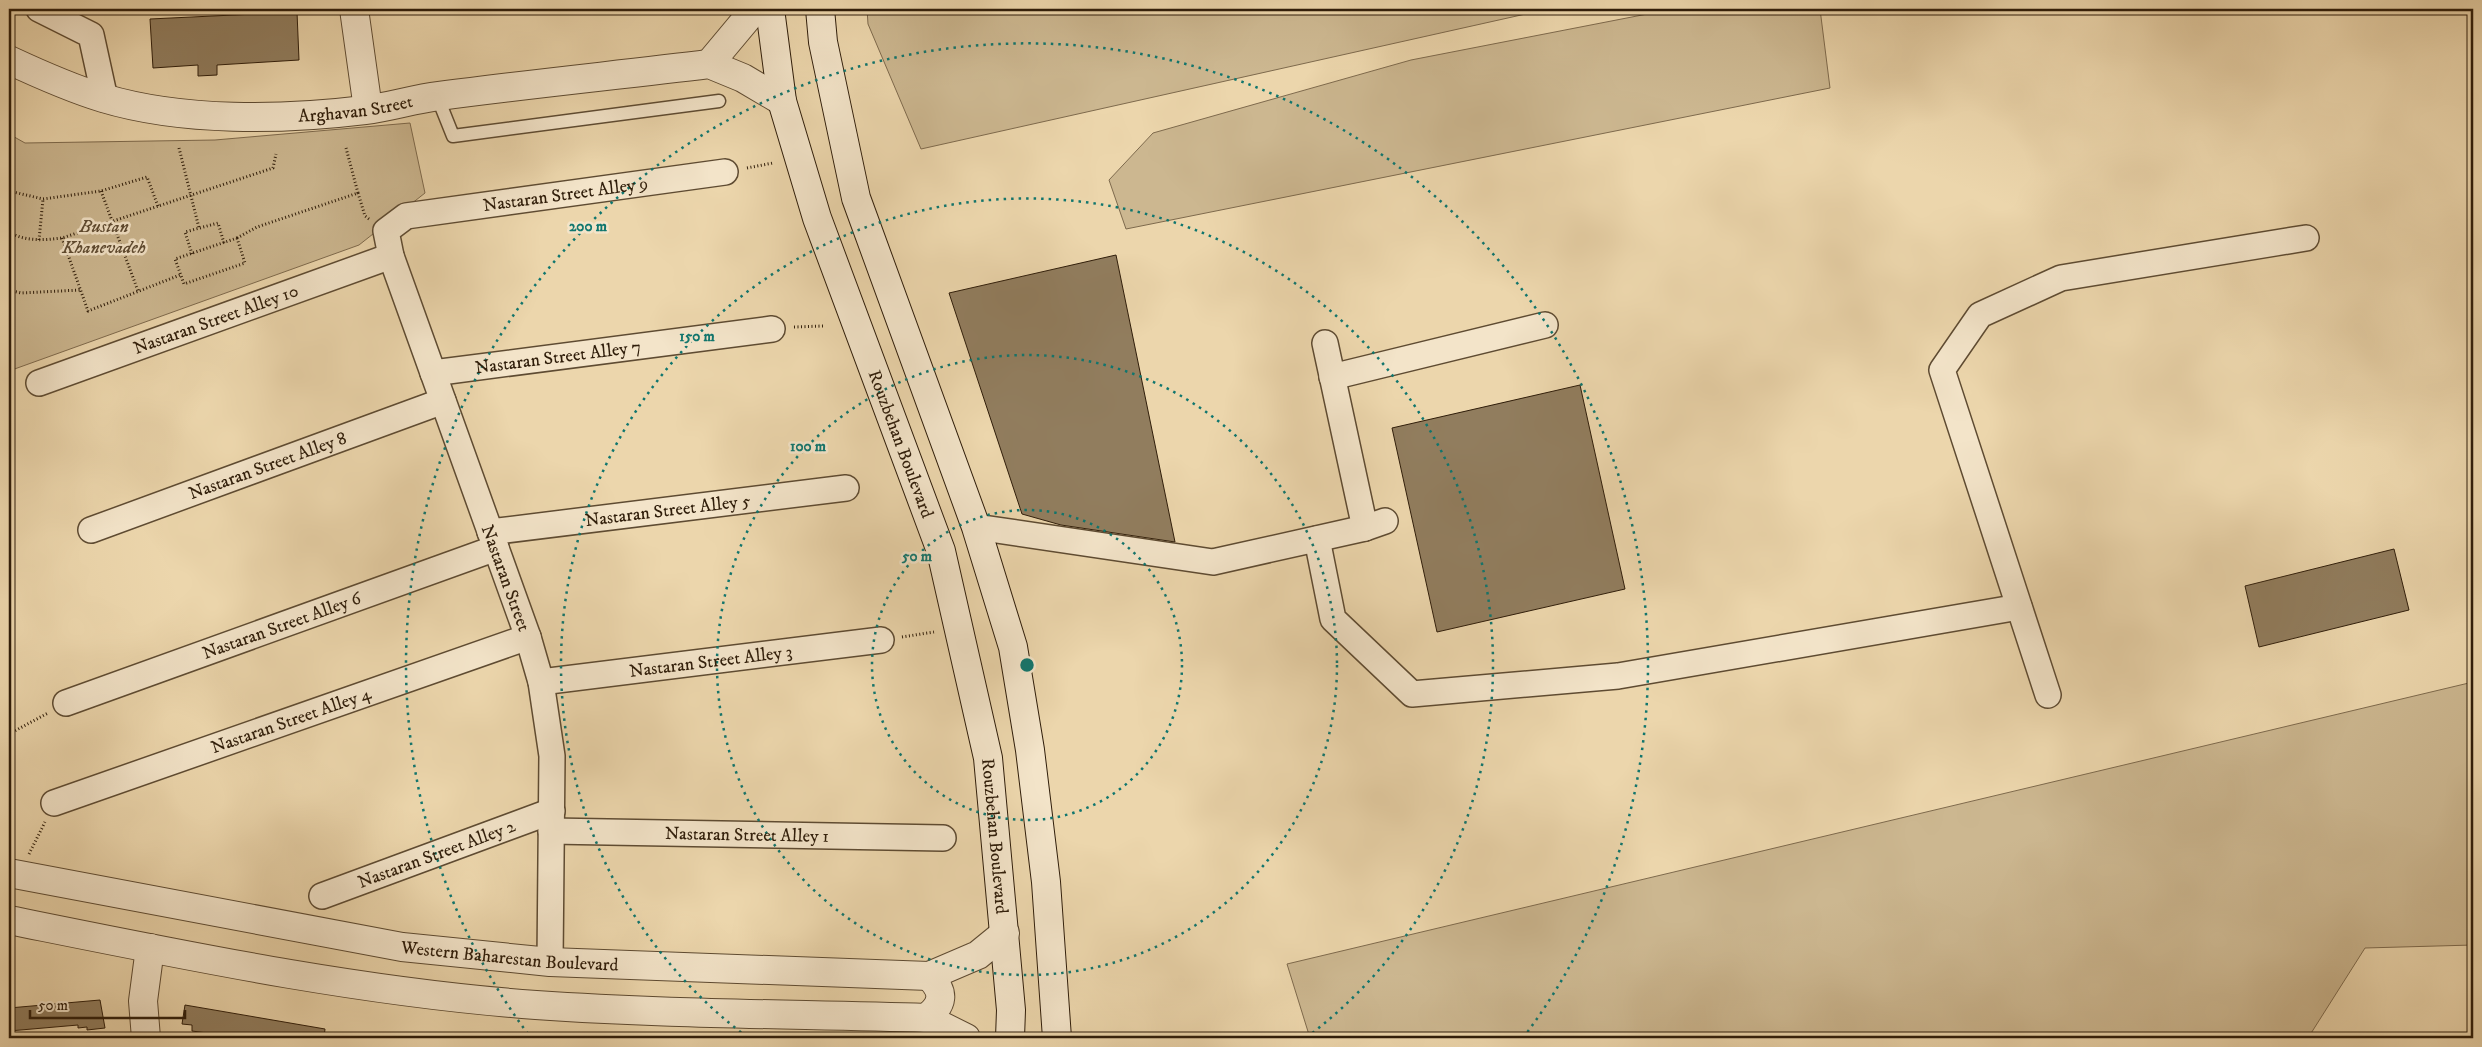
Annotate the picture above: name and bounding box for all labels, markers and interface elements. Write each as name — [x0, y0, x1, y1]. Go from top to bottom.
street label: Arghavan Street — [298, 91, 415, 128]
street label: Nastaran Street Alley 9 — [482, 173, 650, 217]
park label: Bustan Khanevadeh — [61, 216, 146, 259]
text: 200 m — [569, 217, 608, 236]
street label: Nastaran Street Alley 10 — [131, 280, 302, 360]
text: 150 m — [679, 327, 715, 346]
street label: Nastaran Street Alley 7 — [474, 336, 642, 379]
street label: Rouzbehan Boulevard — [863, 367, 938, 521]
street label: Nastaran Street Alley 8 — [186, 427, 350, 505]
text: 100 m — [790, 437, 827, 456]
street label: Nastaran Street Alley 5 — [584, 490, 752, 532]
street label: Nastaran Street — [476, 522, 535, 635]
text: 50 m — [901, 547, 933, 566]
street label: Nastaran Street Alley 6 — [199, 587, 365, 665]
street label: Nastaran Street Alley 3 — [628, 641, 794, 683]
centre of rings — [1018, 656, 1036, 674]
street label: Nastaran Street Alley 4 — [208, 683, 375, 759]
street label: Rouzbehan Boulevard — [976, 757, 1012, 915]
street label: Nastaran Street Alley 2 — [355, 815, 519, 894]
street label: Nastaran Street Alley 1 — [665, 823, 829, 848]
street label: Western Baharestan Boulevard — [399, 937, 619, 977]
scale bar — [30, 987, 185, 1019]
text: 50 m — [38, 996, 68, 1015]

